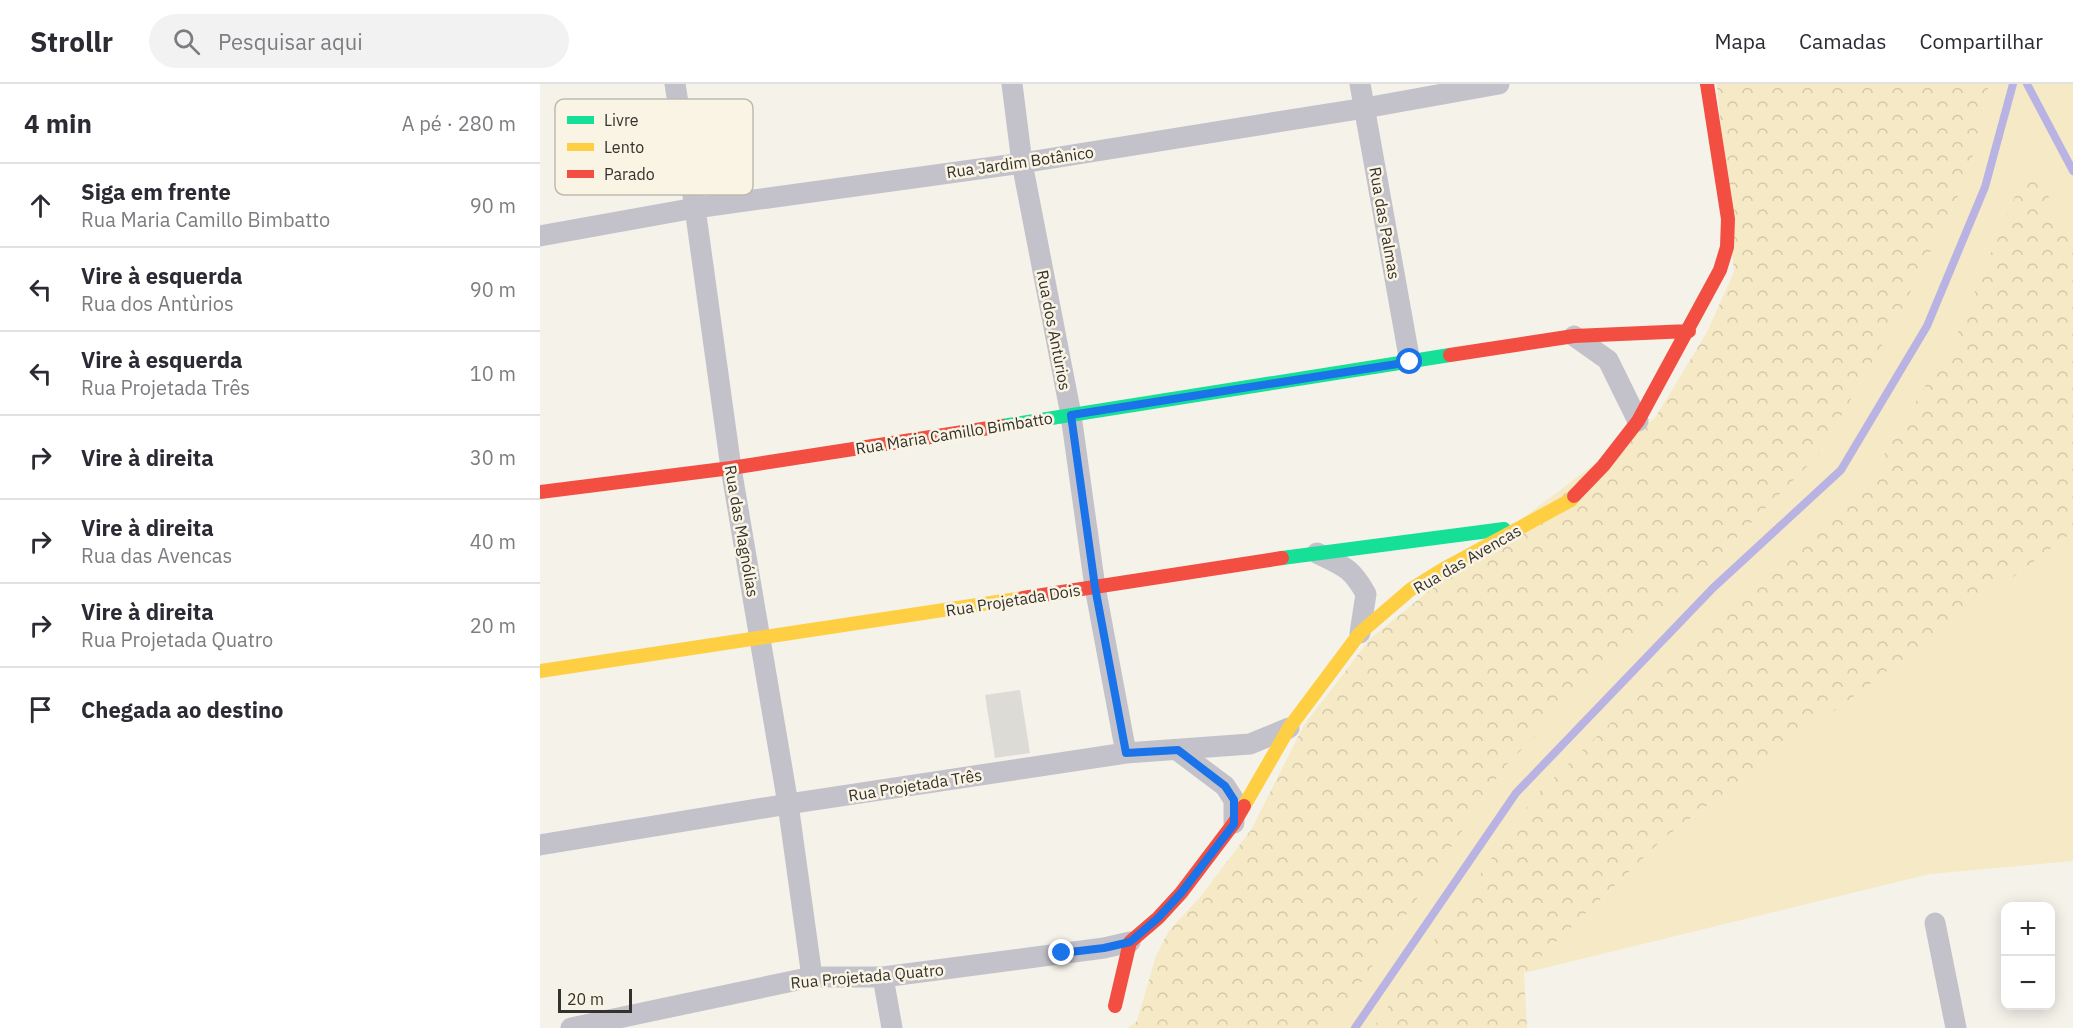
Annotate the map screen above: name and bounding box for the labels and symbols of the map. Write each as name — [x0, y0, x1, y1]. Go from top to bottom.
legend — [555, 99, 753, 195]
text: Livre — [604, 110, 639, 130]
text: Lento — [604, 137, 644, 157]
street label: Rua Jardim Botânico — [945, 142, 1095, 182]
text: Parado — [604, 164, 655, 184]
street label: Rua das Palmas — [1365, 165, 1405, 281]
street label: Rua dos Antùrios — [1033, 268, 1075, 392]
route start — [1396, 348, 1422, 374]
street label: Rua Maria Camillo Bimbatto — [854, 408, 1054, 458]
street label: Rua das Magnólias — [721, 463, 763, 599]
street label: Rua das Avencas — [1410, 520, 1524, 598]
street label: Rua Projetada Dois — [944, 579, 1082, 621]
street label: Rua Projetada Três — [847, 765, 983, 805]
route end — [1048, 939, 1074, 965]
street label: Rua Projetada Quatro — [790, 959, 945, 993]
scale bar — [558, 986, 632, 1014]

